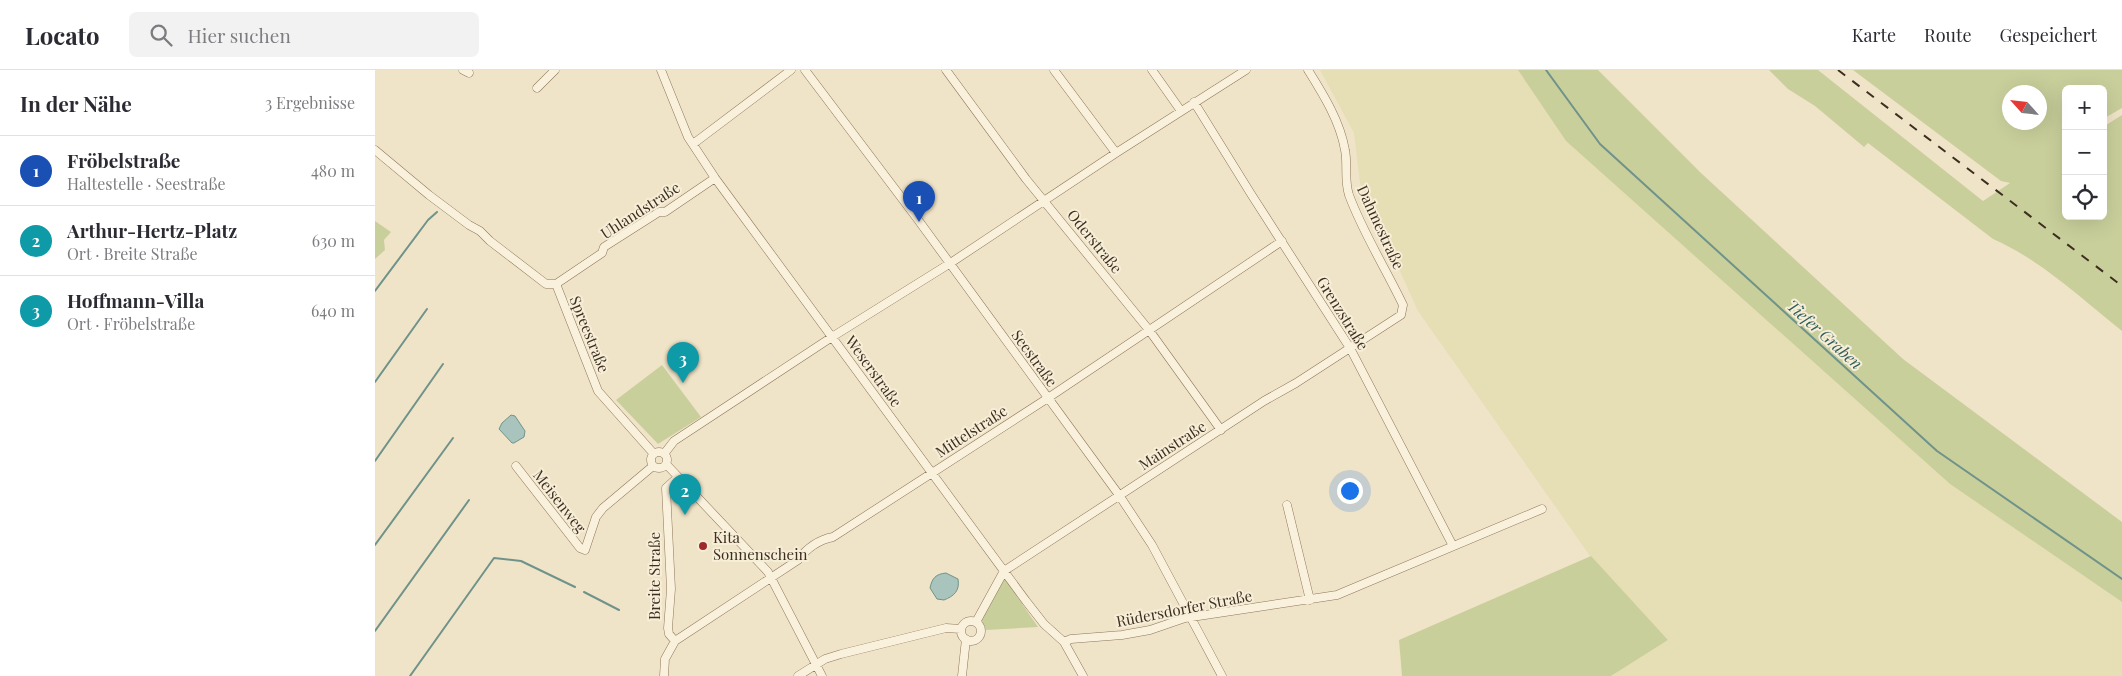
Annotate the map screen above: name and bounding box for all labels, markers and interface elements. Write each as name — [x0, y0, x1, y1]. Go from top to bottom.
search box — [129, 12, 479, 57]
text: Locato — [25, 19, 99, 51]
icon: search — [147, 21, 175, 49]
text: Hier suchen — [187, 22, 291, 48]
text: Karte — [1852, 23, 1896, 47]
text: Route — [1924, 23, 1972, 47]
text: Gespeichert — [2000, 23, 2097, 47]
north arrow — [2002, 85, 2047, 130]
map controls — [2062, 85, 2107, 220]
button: + — [2062, 85, 2107, 130]
text: In der Nähe — [20, 89, 132, 117]
text: 3 Ergebnisse — [265, 92, 355, 113]
button: − — [2062, 130, 2107, 175]
text: Fröbelstraße — [67, 147, 180, 173]
text: 1 — [33, 160, 39, 181]
text: 480 m — [311, 160, 355, 181]
text: Haltestelle · Seestraße — [67, 173, 226, 194]
button: locate — [2062, 175, 2107, 220]
street label: Uhlandstraße — [596, 177, 684, 243]
pin: 1 — [903, 181, 935, 222]
street label: Dahmestraße — [1353, 182, 1409, 272]
street label: Oderstraße — [1063, 205, 1127, 277]
text: Arthur-Hertz-Platz — [67, 217, 237, 243]
text: 2 — [32, 230, 40, 251]
text: 630 m — [312, 230, 355, 251]
text: Ort · Breite Straße — [67, 243, 198, 264]
street label: Grenzstraße — [1312, 272, 1374, 354]
text: Hoffmann-Villa — [67, 287, 204, 313]
street label: Spreestraße — [566, 293, 614, 375]
water label: Tiefer Graben — [1783, 295, 1867, 373]
text: 3 — [32, 300, 40, 321]
text: 640 m — [311, 300, 355, 321]
text: Ort · Fröbelstraße — [67, 313, 195, 334]
street label: Seestraße — [1008, 326, 1062, 390]
street label: Weserstraße — [841, 330, 907, 411]
pin: 3 — [667, 342, 699, 383]
street label: Mittelstraße — [931, 400, 1011, 462]
street label: Mainstraße — [1135, 416, 1209, 474]
street label: Meisenweg — [529, 465, 591, 537]
pin: 2 — [669, 474, 701, 515]
your location — [1337, 478, 1363, 504]
place label: Kita Sonnenschein — [713, 527, 808, 564]
street label: Breite Straße — [644, 532, 664, 620]
marker: Kita Sonnenschein — [697, 540, 709, 552]
street label: Rüdersdorfer Straße — [1114, 585, 1254, 631]

